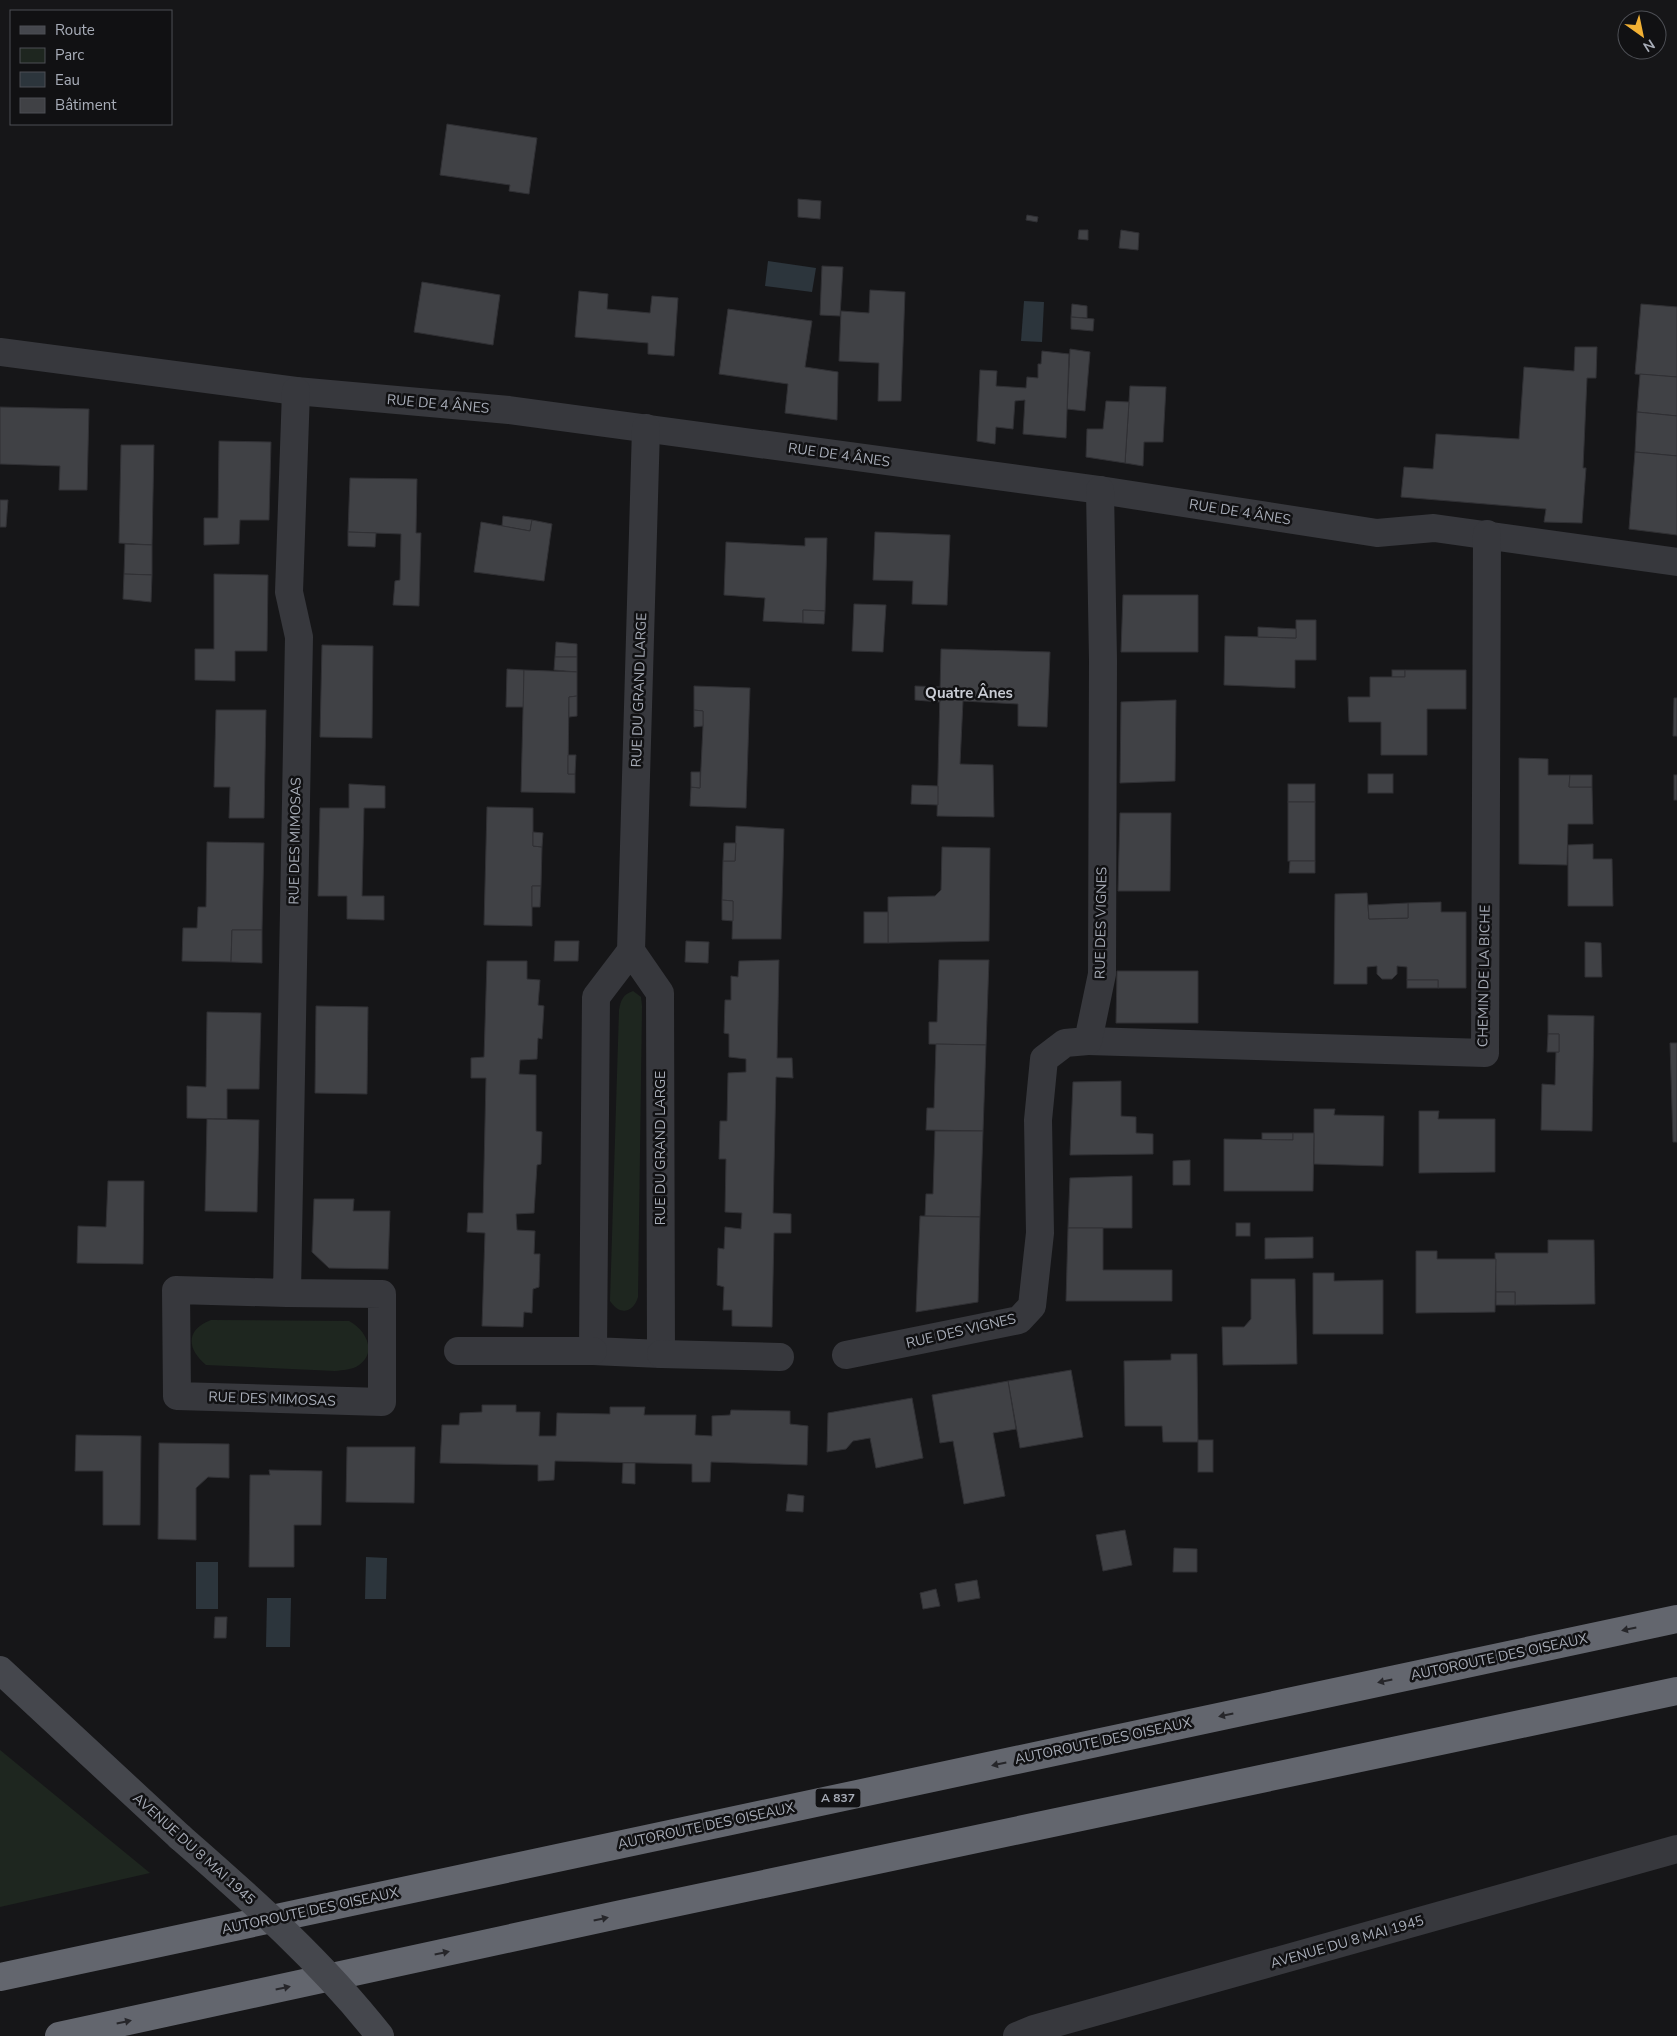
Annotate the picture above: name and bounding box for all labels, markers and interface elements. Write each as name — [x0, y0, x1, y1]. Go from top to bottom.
legend — [10, 10, 172, 125]
north arrow — [1617, 10, 1667, 60]
text: Route — [55, 20, 95, 40]
text: N — [1639, 35, 1658, 56]
text: Parc — [55, 45, 84, 65]
text: Eau — [55, 70, 80, 90]
text: Bâtiment — [55, 95, 117, 115]
street label: RUE DE 4 ÂNES — [386, 390, 490, 418]
street label: RUE DE 4 ÂNES — [787, 438, 892, 472]
street label: RUE DE 4 ÂNES — [1188, 495, 1293, 529]
street label: RUE DU GRAND LARGE — [627, 612, 651, 768]
district label: Quatre Ânes — [925, 683, 1013, 703]
street label: RUE DES MIMOSAS — [284, 777, 306, 905]
street label: RUE DES VIGNES — [1091, 866, 1111, 979]
street label: CHEMIN DE LA BICHE — [1473, 905, 1495, 1047]
street label: RUE DU GRAND LARGE — [651, 1071, 670, 1225]
street label: RUE DES VIGNES — [904, 1309, 1018, 1353]
street label: RUE DES MIMOSAS — [208, 1387, 336, 1411]
one-way arrow — [1622, 1625, 1637, 1633]
street label: AUTOROUTE DES OISEAUX — [1409, 1629, 1589, 1685]
one-way arrow — [1377, 1677, 1392, 1685]
one-way arrow — [1218, 1711, 1234, 1719]
street label: AUTOROUTE DES OISEAUX — [1013, 1713, 1193, 1769]
one-way arrow — [990, 1760, 1006, 1768]
street label: AVENUE DU 8 MAI 1945 — [129, 1789, 259, 1909]
road number: A 837 — [816, 1789, 860, 1808]
street label: AUTOROUTE DES OISEAUX — [616, 1798, 796, 1854]
street label: AUTOROUTE DES OISEAUX — [220, 1883, 400, 1939]
street label: AVENUE DU 8 MAI 1945 — [1268, 1911, 1426, 1973]
one-way arrow — [593, 1915, 608, 1923]
one-way arrow — [434, 1949, 449, 1957]
one-way arrow — [275, 1983, 291, 1991]
one-way arrow — [117, 2018, 132, 2026]

